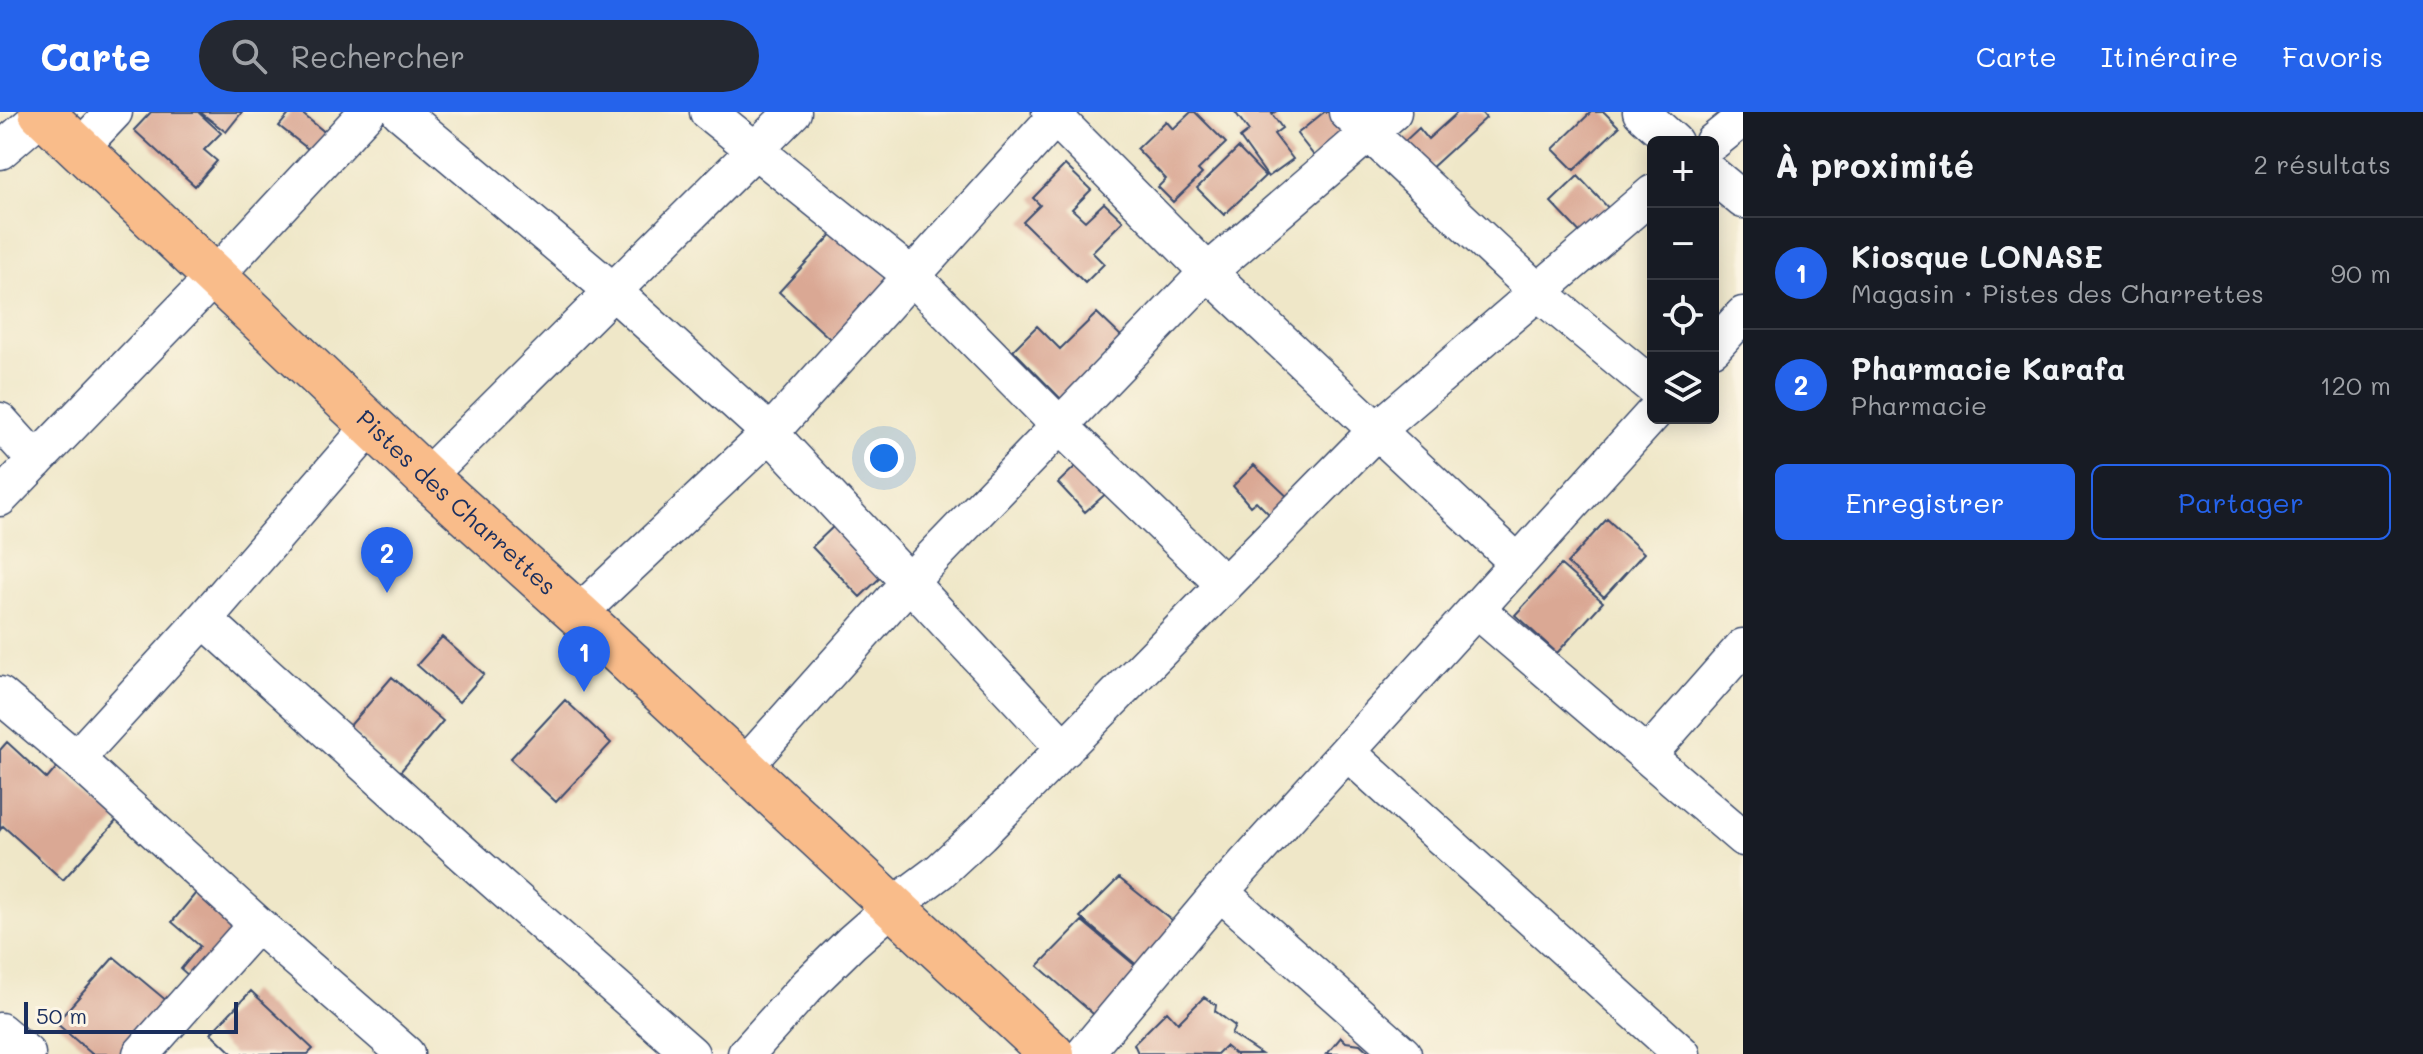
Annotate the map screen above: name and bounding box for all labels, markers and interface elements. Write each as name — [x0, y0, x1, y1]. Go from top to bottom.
search box — [199, 20, 759, 92]
text: Carte — [40, 31, 151, 81]
icon: search — [227, 34, 271, 78]
text: Rechercher — [291, 36, 465, 76]
text: Carte — [1976, 38, 2057, 74]
text: Itinéraire — [2101, 38, 2238, 74]
text: Favoris — [2282, 38, 2383, 74]
map controls — [1647, 136, 1719, 424]
button: + — [1647, 136, 1719, 208]
text: À proximité — [1775, 142, 1974, 187]
text: 2 résultats — [2253, 147, 2391, 181]
button: − — [1647, 208, 1719, 280]
text: Kiosque LONASE — [1851, 236, 2103, 276]
text: 1 — [1795, 256, 1807, 290]
text: 90 m — [2331, 256, 2391, 290]
text: Magasin · Pistes des Charrettes — [1851, 276, 2264, 310]
button: locate — [1647, 280, 1719, 352]
text: Pharmacie Karafa — [1851, 348, 2125, 388]
button: layers — [1647, 352, 1719, 424]
text: 2 — [1794, 368, 1808, 402]
text: 120 m — [2320, 368, 2391, 402]
text: Pharmacie — [1851, 388, 1987, 422]
street label: Pistes des Charrettes — [351, 402, 563, 601]
your location — [864, 438, 904, 478]
button: Enregistrer — [1775, 464, 2075, 540]
button: Partager — [2091, 464, 2391, 540]
pin: 2 — [361, 527, 413, 593]
pin: 1 — [558, 626, 610, 692]
scale bar — [24, 998, 238, 1034]
text: 50 m — [36, 1001, 87, 1030]

